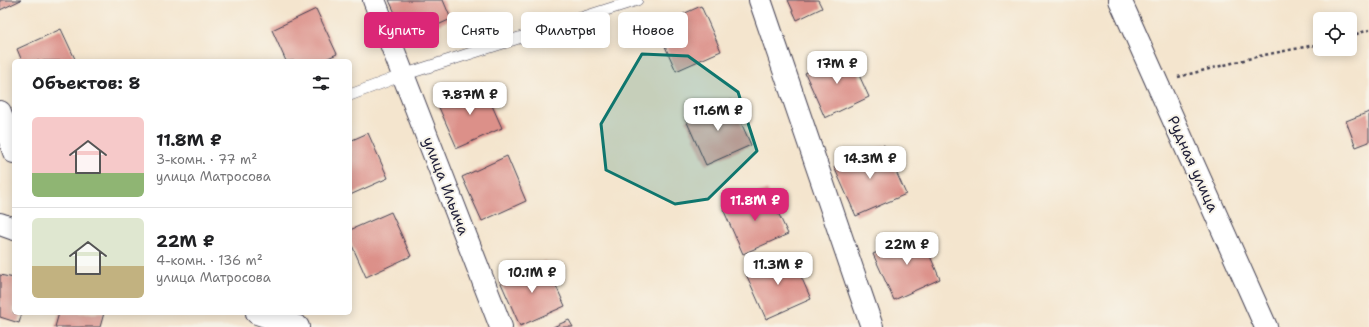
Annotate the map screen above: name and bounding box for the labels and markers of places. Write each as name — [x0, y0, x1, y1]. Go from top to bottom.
pin: 17M ₽ — [809, 51, 865, 85]
pin: 7.87M ₽ — [433, 82, 507, 116]
pin: 11.6M ₽ — [681, 98, 755, 132]
pin: 14.3M ₽ — [833, 146, 907, 180]
pin: 11.8M ₽ — [718, 188, 792, 222]
pin: 22M ₽ — [879, 232, 935, 266]
pin: 11.3M ₽ — [741, 252, 815, 286]
pin: 10.1M ₽ — [495, 260, 569, 294]

